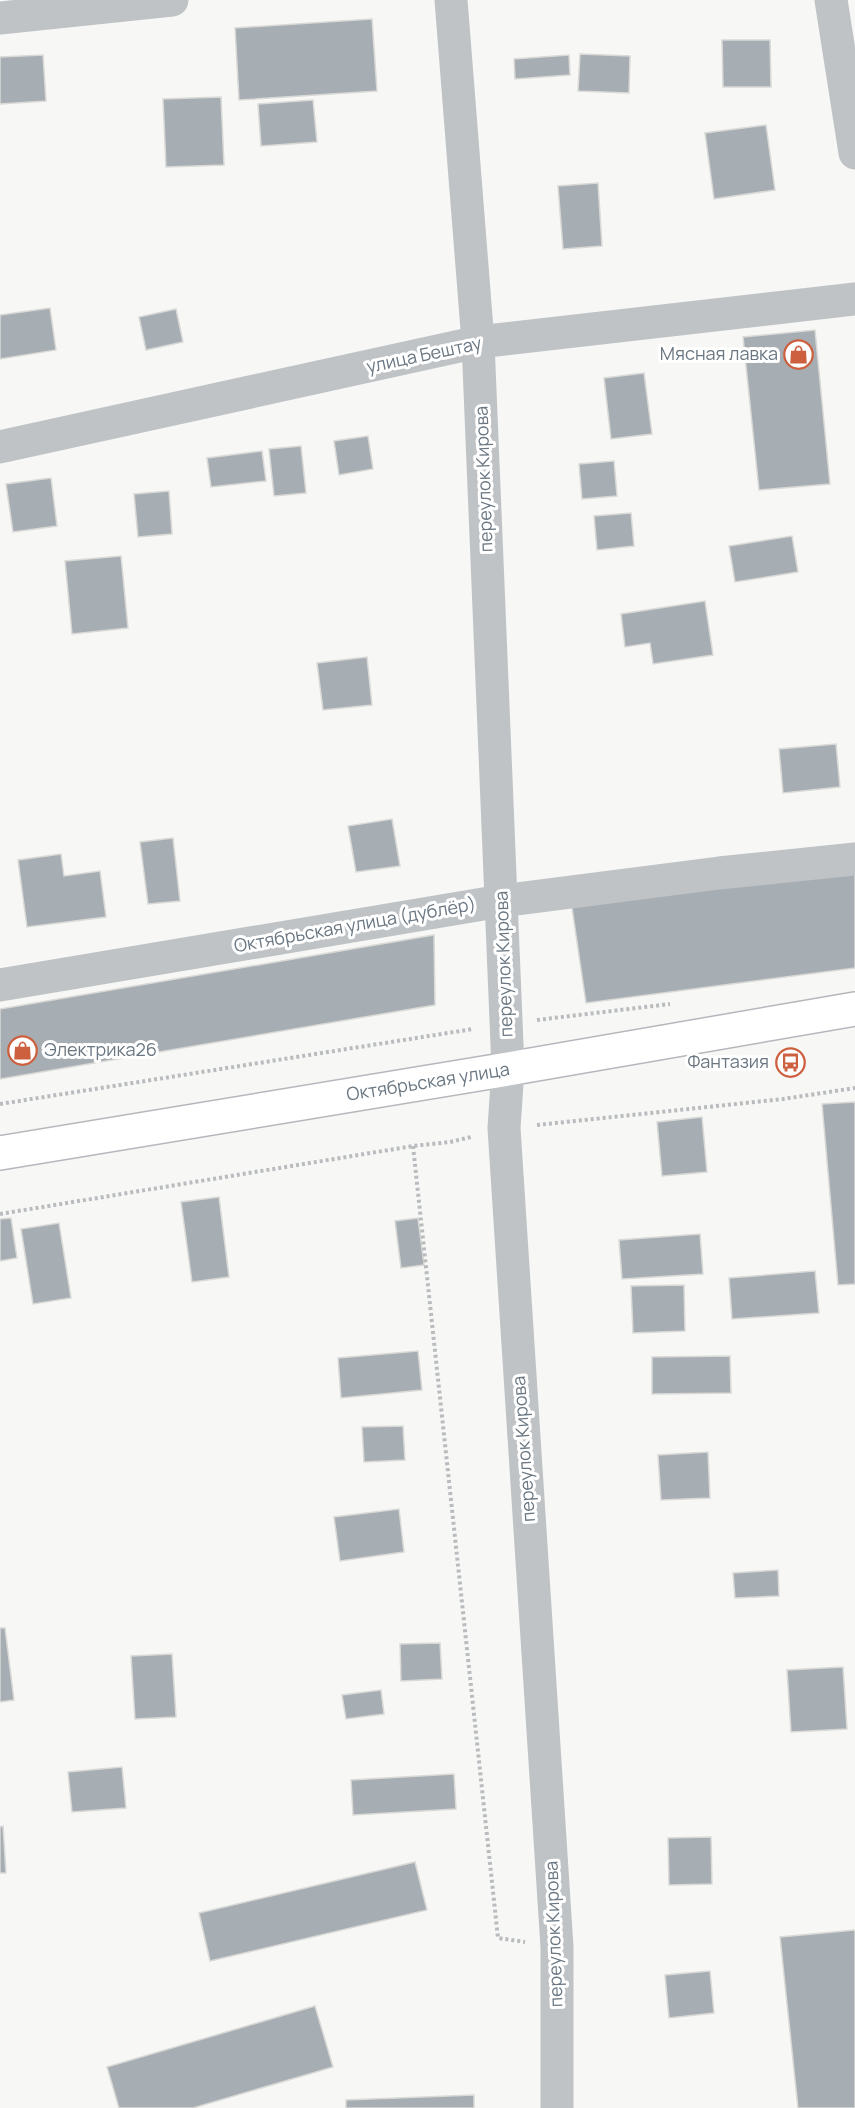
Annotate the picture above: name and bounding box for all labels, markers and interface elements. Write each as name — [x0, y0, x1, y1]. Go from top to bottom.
street label: улица Бештау — [364, 330, 484, 378]
shop icon: Мясная лавка — [783, 338, 815, 370]
place label: Мясная лавка — [660, 341, 778, 365]
street label: переулок Кирова — [468, 406, 498, 553]
street label: Октябрьская улица (дублёр) — [232, 891, 478, 957]
street label: переулок Кирова — [488, 891, 518, 1038]
shop icon: Электрика26 — [7, 1034, 39, 1066]
place label: Электрика26 — [44, 1037, 157, 1061]
bus stop icon: Фантазия — [774, 1046, 806, 1078]
place label: Фантазия — [688, 1049, 769, 1073]
street label: Октябрьская улица — [345, 1056, 511, 1106]
street label: переулок Кирова — [506, 1375, 540, 1523]
street label: переулок Кирова — [538, 1861, 568, 2008]

